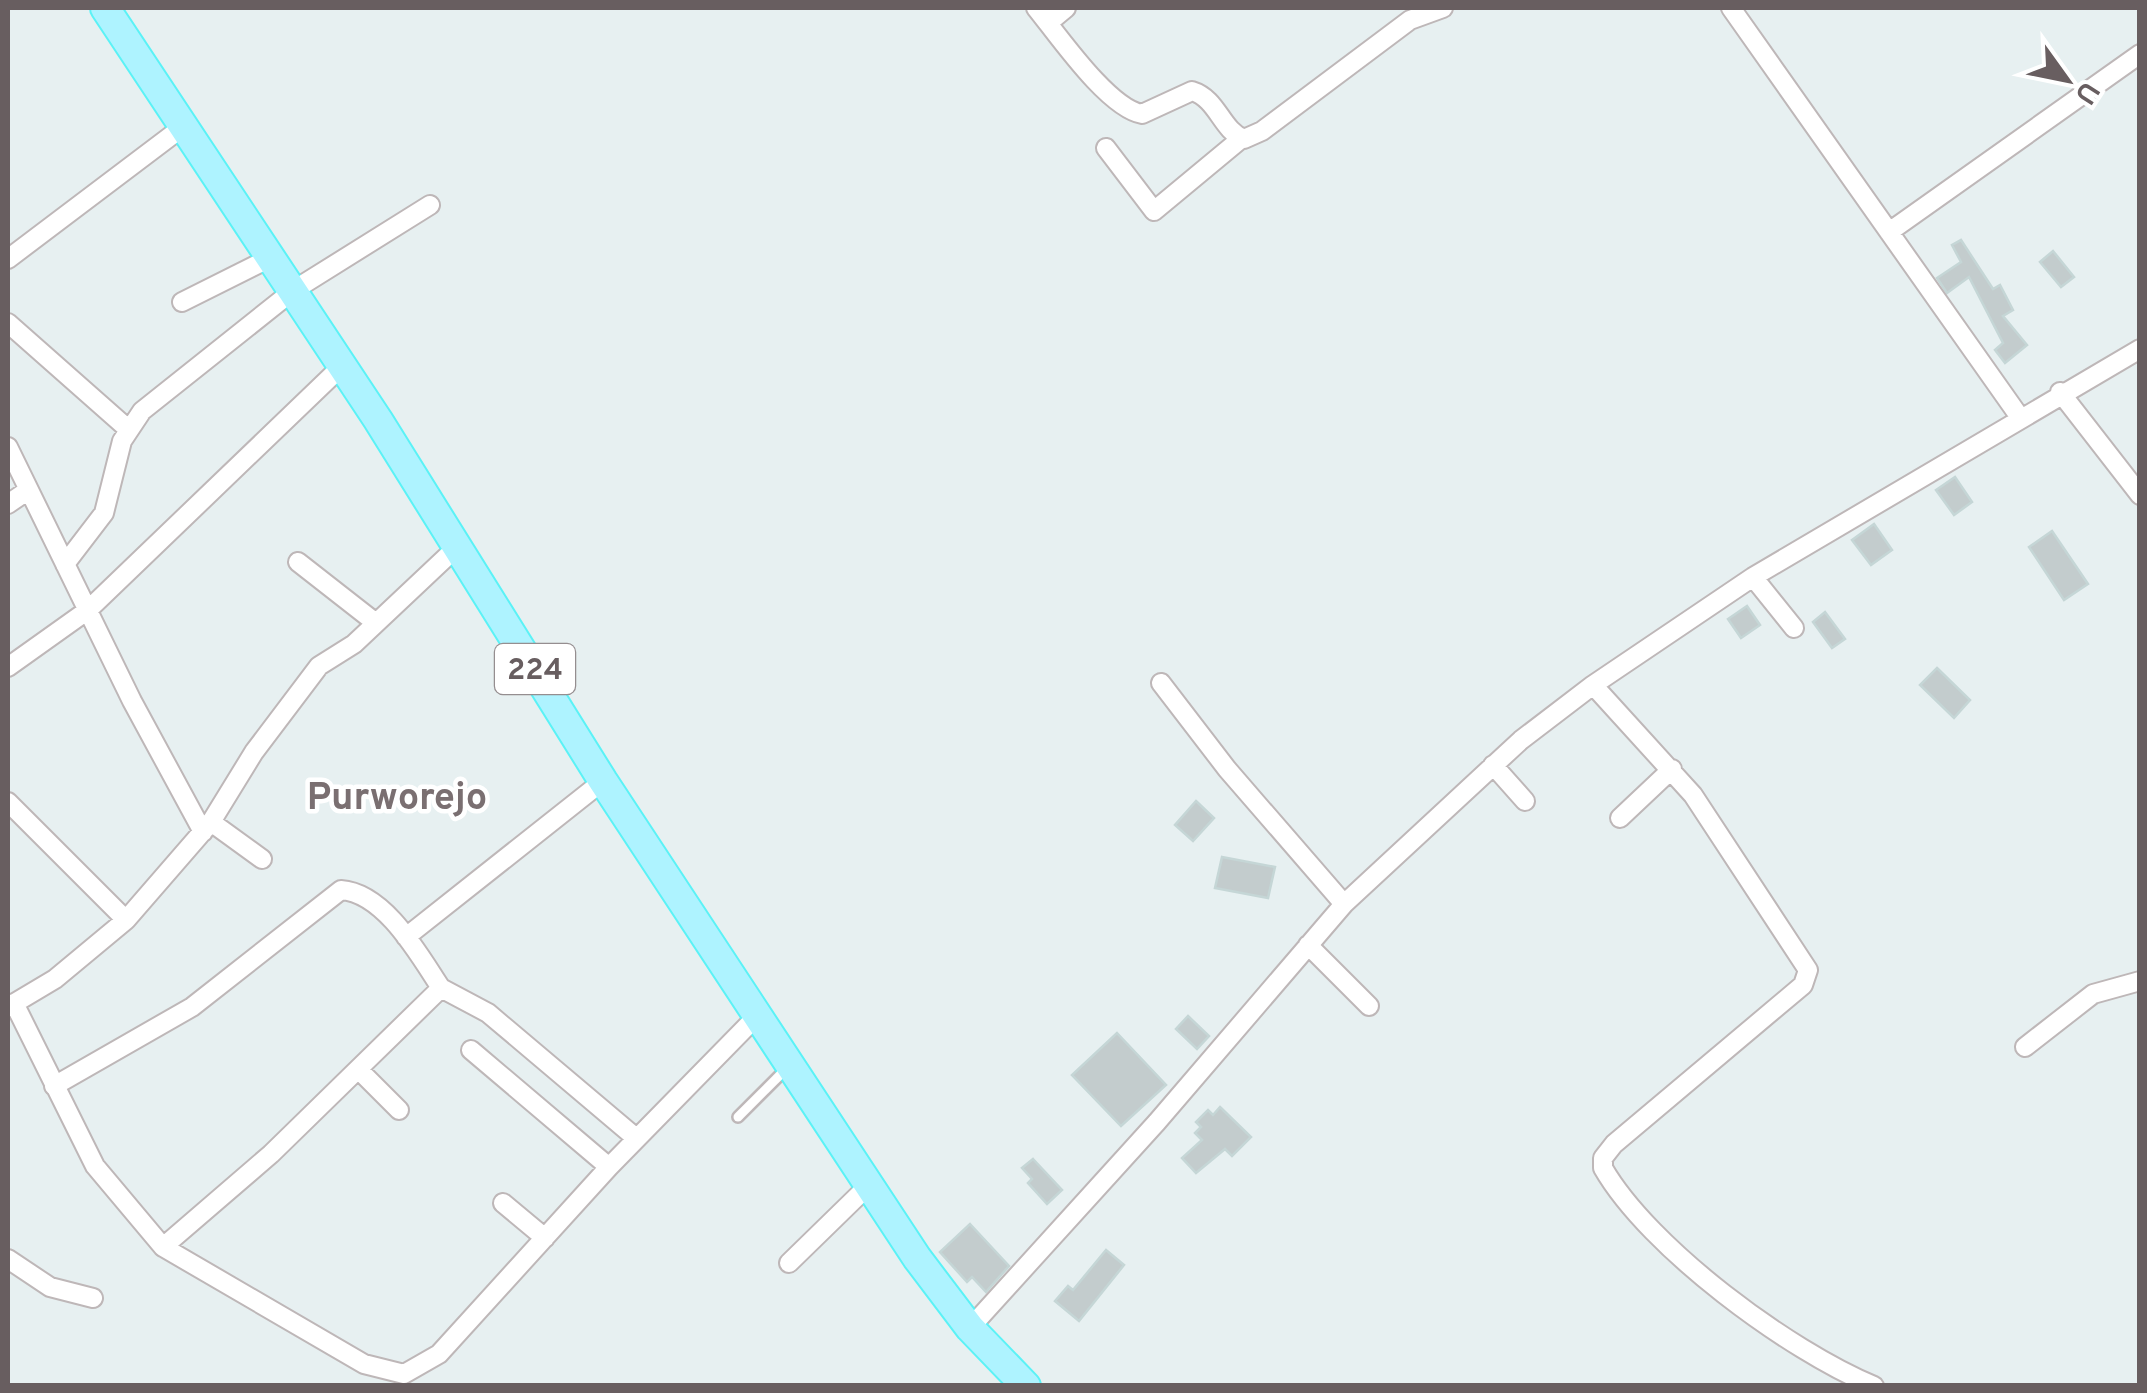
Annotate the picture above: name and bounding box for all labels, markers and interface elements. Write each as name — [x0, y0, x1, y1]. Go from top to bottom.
north arrow — [2017, 30, 2117, 130]
text: U — [2065, 74, 2106, 110]
road number: 224 — [495, 644, 575, 694]
district label: Purworejo — [307, 775, 487, 824]

